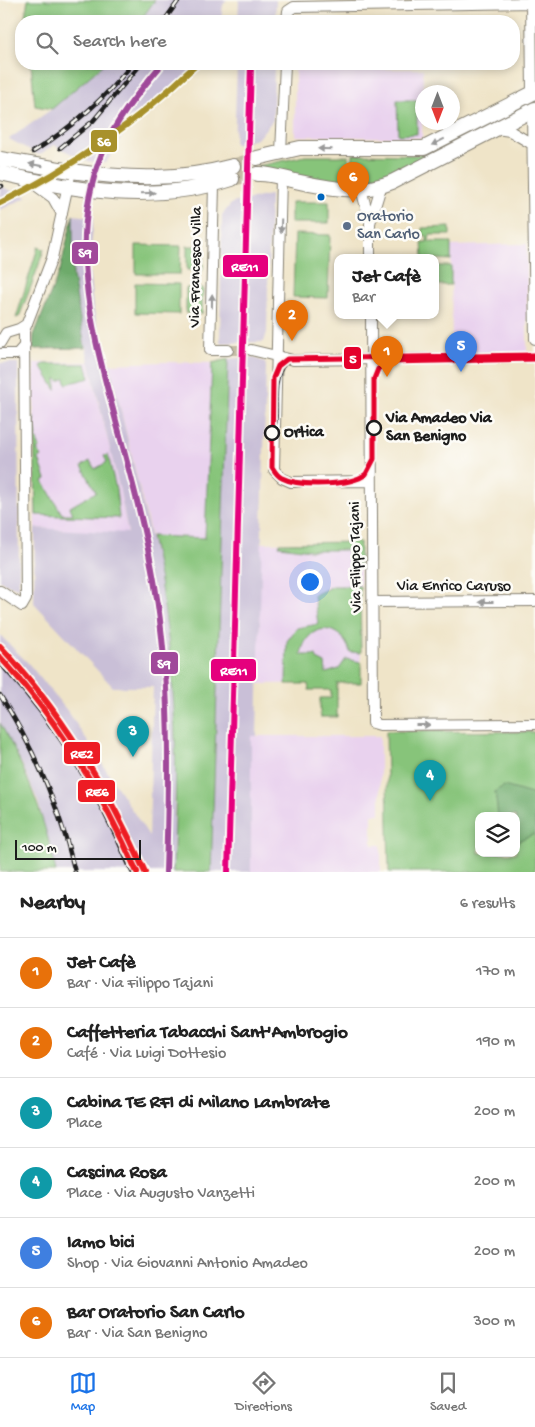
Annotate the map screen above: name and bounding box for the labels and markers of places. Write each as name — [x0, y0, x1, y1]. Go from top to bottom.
pin: 6 — [337, 162, 369, 203]
unlabelled marker — [316, 192, 326, 202]
place label: Oratorio San Carlo — [357, 208, 420, 245]
marker: Oratorio San Carlo — [341, 220, 353, 232]
pin: 2 — [276, 300, 308, 341]
pin: 5 — [445, 331, 477, 372]
pin: 1 — [371, 336, 403, 377]
place label: Via Amadeo Via San Benigno — [385, 410, 493, 447]
marker: Via Amadeo Via San Benigno — [366, 420, 382, 436]
place label: Ortica — [284, 424, 325, 443]
marker: Ortica — [264, 425, 280, 441]
pin: 3 — [117, 716, 149, 757]
pin: 4 — [414, 760, 446, 801]

